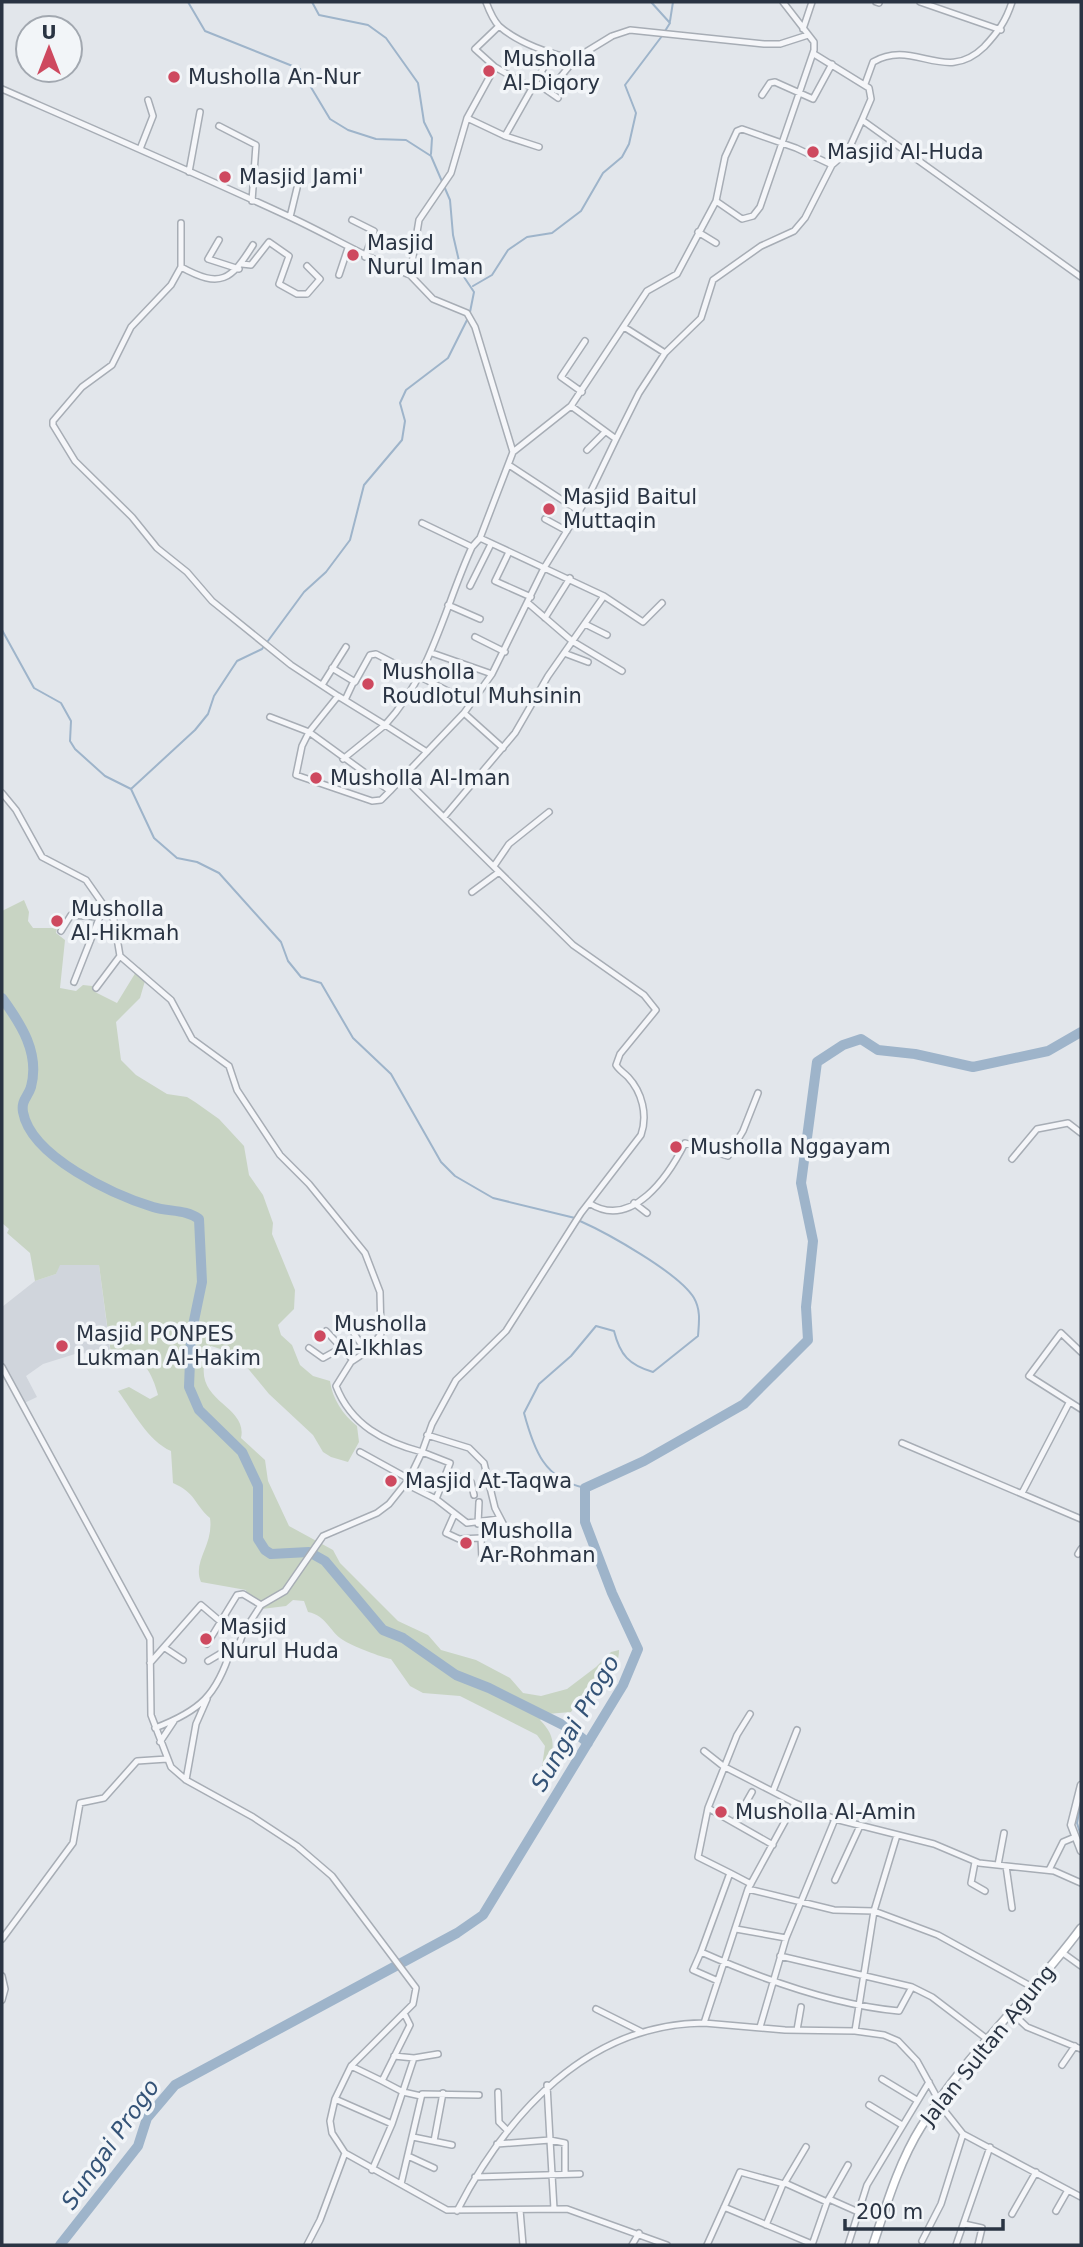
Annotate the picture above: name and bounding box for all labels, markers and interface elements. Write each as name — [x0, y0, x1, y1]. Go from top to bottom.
north arrow — [14, 14, 84, 84]
text: U — [41, 21, 57, 43]
place label: Musholla Al-Diqory — [503, 47, 600, 95]
marker: Musholla Al-Diqory — [481, 63, 497, 79]
place label: Musholla An-Nur — [188, 65, 361, 89]
marker: Musholla An-Nur — [166, 69, 182, 85]
place label: Masjid Al-Huda — [827, 140, 984, 164]
marker: Masjid Al-Huda — [805, 144, 821, 160]
place label: Masjid Jami' — [239, 165, 364, 189]
marker: Masjid Jami' — [217, 169, 233, 185]
place label: Masjid Nurul Iman — [367, 231, 483, 279]
marker: Masjid Nurul Iman — [345, 247, 361, 263]
place label: Masjid Baitul Muttaqin — [563, 485, 697, 533]
marker: Masjid Baitul Muttaqin — [541, 501, 557, 517]
place label: Musholla Roudlotul Muhsinin — [382, 660, 582, 708]
marker: Musholla Roudlotul Muhsinin — [360, 676, 376, 692]
place label: Musholla Al-Iman — [330, 766, 510, 790]
marker: Musholla Al-Iman — [308, 770, 324, 786]
place label: Musholla Al-Hikmah — [71, 897, 179, 945]
marker: Musholla Al-Hikmah — [49, 913, 65, 929]
place label: Musholla Nggayam — [690, 1135, 891, 1159]
marker: Musholla Nggayam — [668, 1139, 684, 1155]
place label: Musholla Al-Ikhlas — [334, 1312, 427, 1360]
place label: Masjid PONPES Lukman Al-Hakim — [76, 1322, 261, 1370]
marker: Musholla Al-Ikhlas — [312, 1328, 328, 1344]
marker: Masjid PONPES Lukman Al-Hakim — [54, 1338, 70, 1354]
place label: Masjid At-Taqwa — [405, 1469, 572, 1493]
marker: Masjid At-Taqwa — [383, 1473, 399, 1489]
place label: Musholla Ar-Rohman — [480, 1519, 596, 1567]
marker: Musholla Ar-Rohman — [458, 1535, 474, 1551]
place label: Masjid Nurul Huda — [220, 1615, 339, 1663]
marker: Masjid Nurul Huda — [198, 1631, 214, 1647]
water label: Sungai Progo — [526, 1651, 624, 1795]
place label: Musholla Al-Amin — [735, 1800, 916, 1824]
marker: Musholla Al-Amin — [713, 1804, 729, 1820]
street label: Jalan Sultan Agung — [915, 1960, 1060, 2131]
water label: Sungai Progo — [56, 2074, 164, 2214]
scale bar — [845, 2188, 1002, 2232]
text: 200 m — [856, 2200, 923, 2224]

